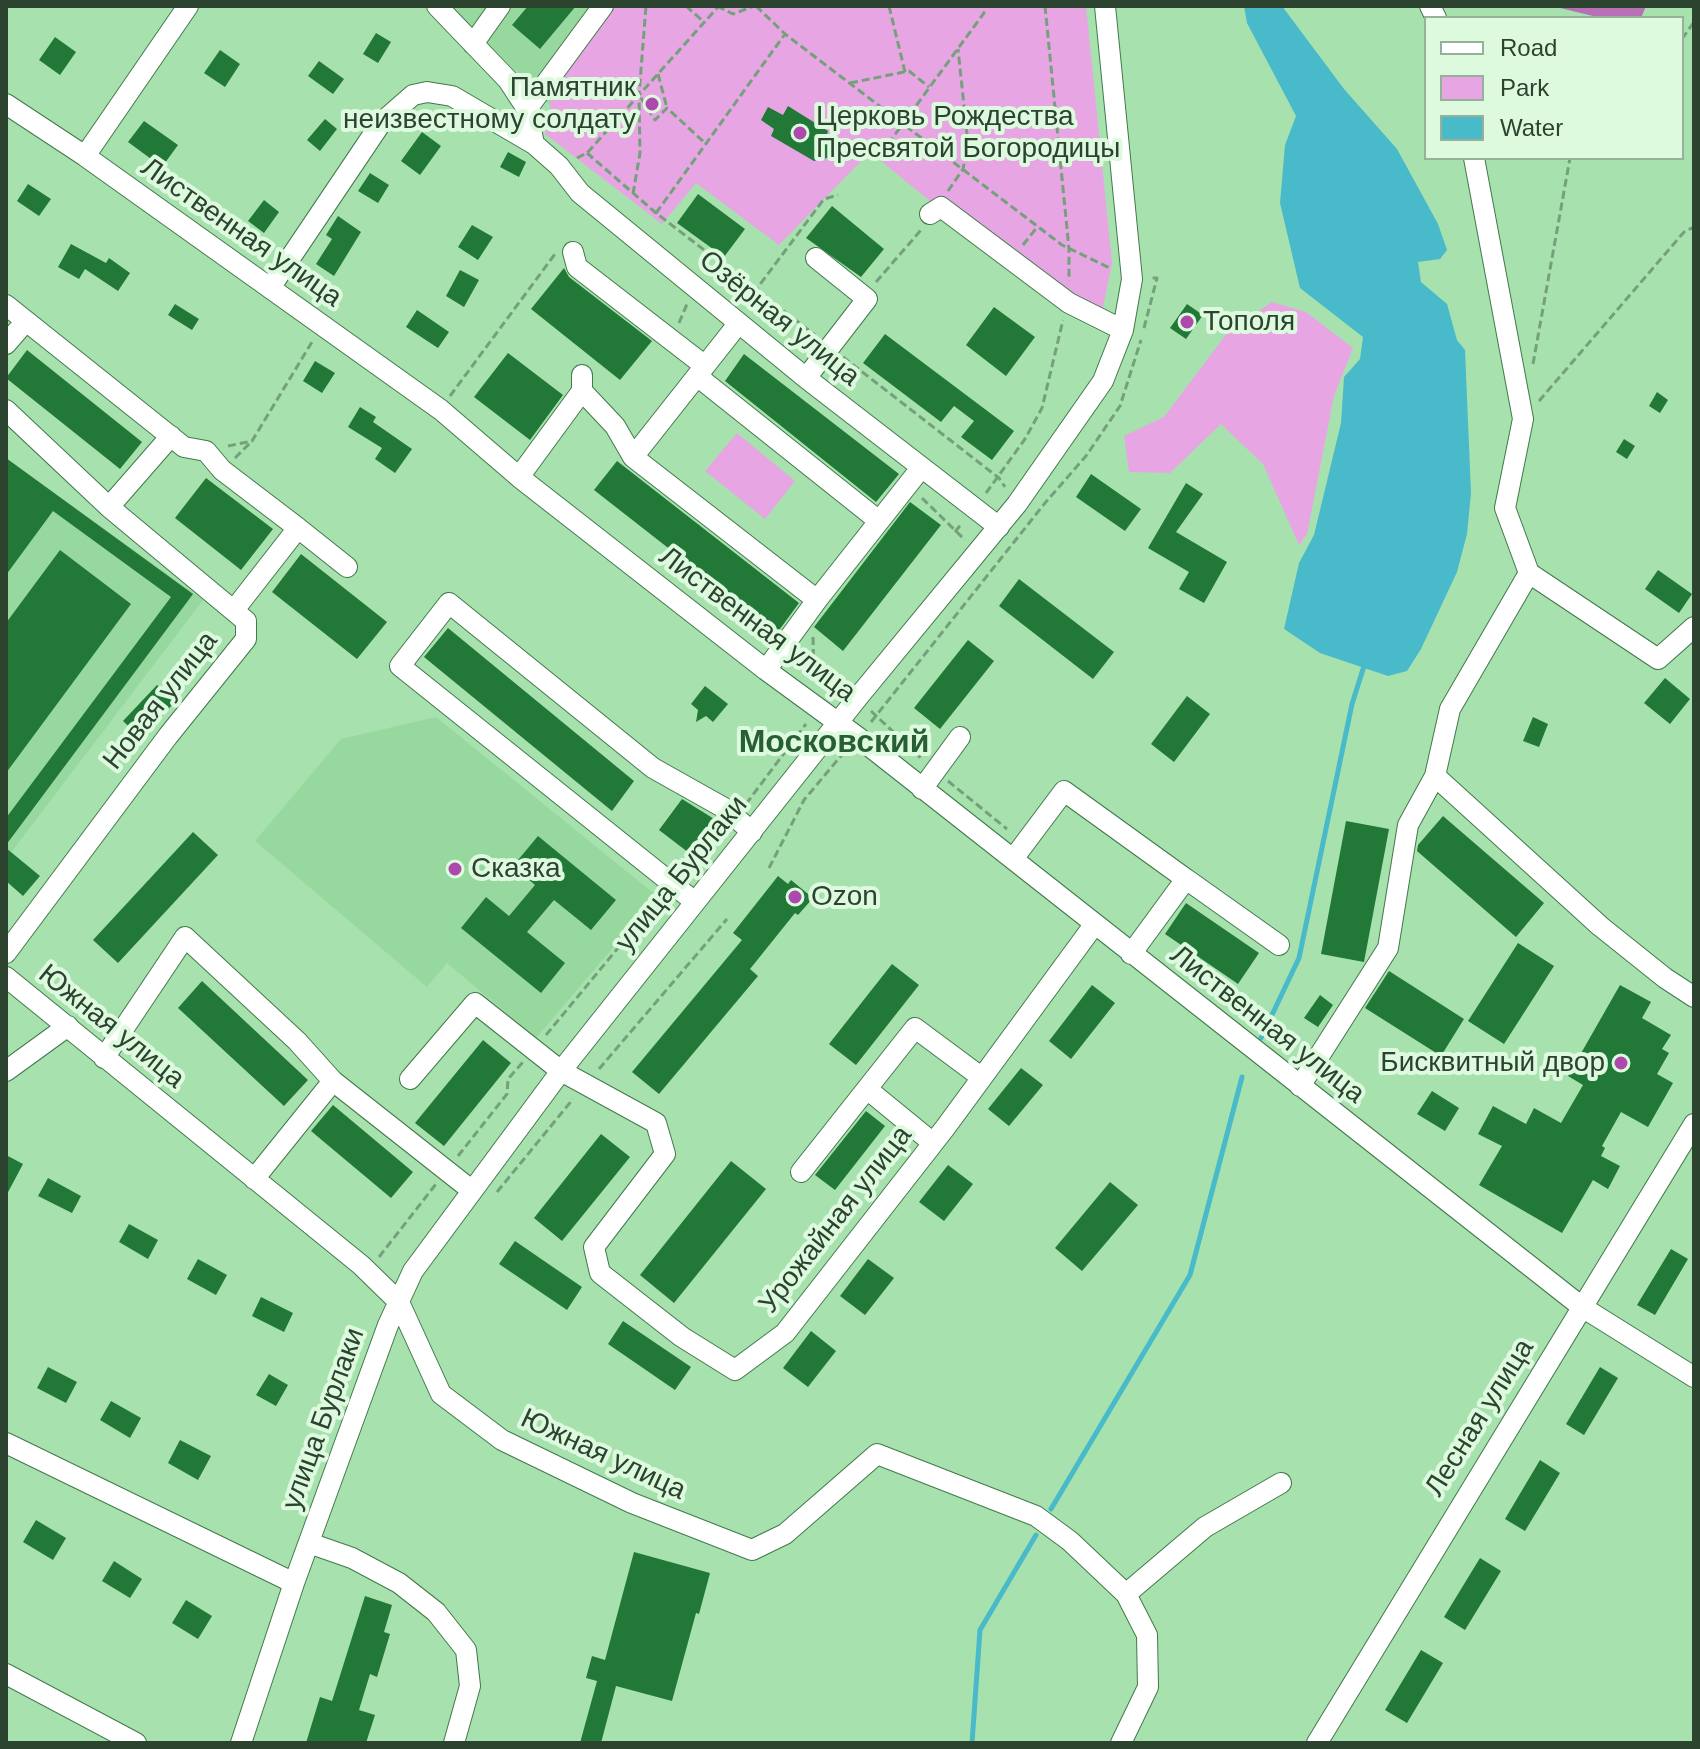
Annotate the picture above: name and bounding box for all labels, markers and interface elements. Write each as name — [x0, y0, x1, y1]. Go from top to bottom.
legend — [1424, 16, 1684, 160]
text: Road — [1500, 34, 1557, 61]
place label: Памятник неизвестному солдату — [343, 71, 636, 137]
text: Park — [1500, 74, 1549, 101]
marker: Памятник неизвестному солдату — [643, 95, 661, 113]
place label: Церковь Рождества Пресвятой Богородицы — [816, 100, 1120, 166]
text: Water — [1500, 114, 1563, 141]
marker: Церковь Рождества Пресвятой Богородицы — [791, 124, 809, 142]
street label: Лиственная улица — [134, 151, 348, 315]
street label: Озёрная улица — [692, 244, 866, 394]
place label: Тополя — [1203, 305, 1295, 339]
marker: Тополя — [1178, 313, 1196, 331]
street label: Лиственная улица — [652, 540, 862, 710]
street label: Новая улица — [97, 625, 225, 777]
district label: Московский — [739, 724, 929, 762]
street label: улица Бурлаки — [609, 789, 755, 959]
place label: Сказка — [471, 852, 561, 886]
marker: Сказка — [446, 860, 464, 878]
place label: Ozon — [811, 880, 878, 914]
marker: Ozon — [786, 888, 804, 906]
street label: Лиственная улица — [1163, 939, 1371, 1111]
street label: Южная улица — [31, 958, 191, 1096]
place label: Бисквитный двор — [1380, 1046, 1605, 1080]
marker: Бисквитный двор — [1612, 1054, 1630, 1072]
street label: Урожайная улица — [752, 1120, 920, 1320]
street label: улица Бурлаки — [276, 1324, 372, 1514]
street label: Лесная улица — [1418, 1333, 1542, 1503]
street label: Южная улица — [515, 1402, 691, 1508]

